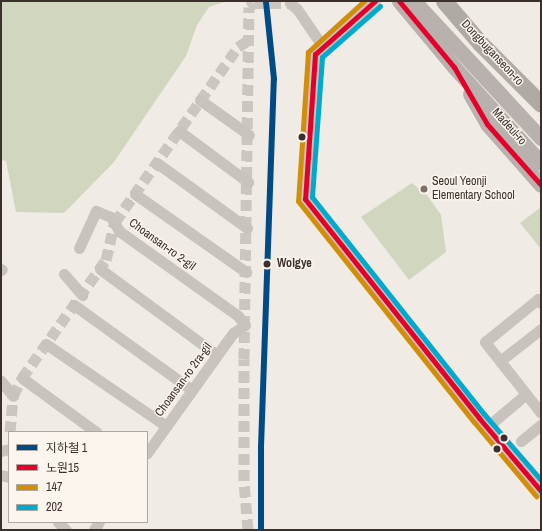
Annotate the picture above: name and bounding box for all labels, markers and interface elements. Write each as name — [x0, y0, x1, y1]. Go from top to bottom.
street label: Dongbuganseon-ro — [458, 17, 526, 89]
street label: Madeul-ro — [489, 106, 529, 148]
unlabelled marker — [297, 132, 307, 142]
place label: Seoul Yeonji Elementary School — [432, 175, 515, 203]
marker: Seoul Yeonji Elementary School — [419, 184, 429, 194]
street label: Choansan-ro 2-gil — [126, 216, 198, 274]
marker: Wolgye — [260, 257, 274, 271]
place label: Wolgye — [277, 257, 312, 271]
street label: Choansan-ro 2ra-gil — [152, 340, 216, 420]
legend — [8, 431, 148, 523]
unlabelled marker — [499, 433, 509, 443]
text: 지하철 1 — [46, 440, 87, 456]
unlabelled marker — [492, 444, 502, 454]
text: 노원15 — [46, 460, 79, 476]
text: 147 — [46, 479, 62, 495]
text: 202 — [46, 499, 62, 515]

